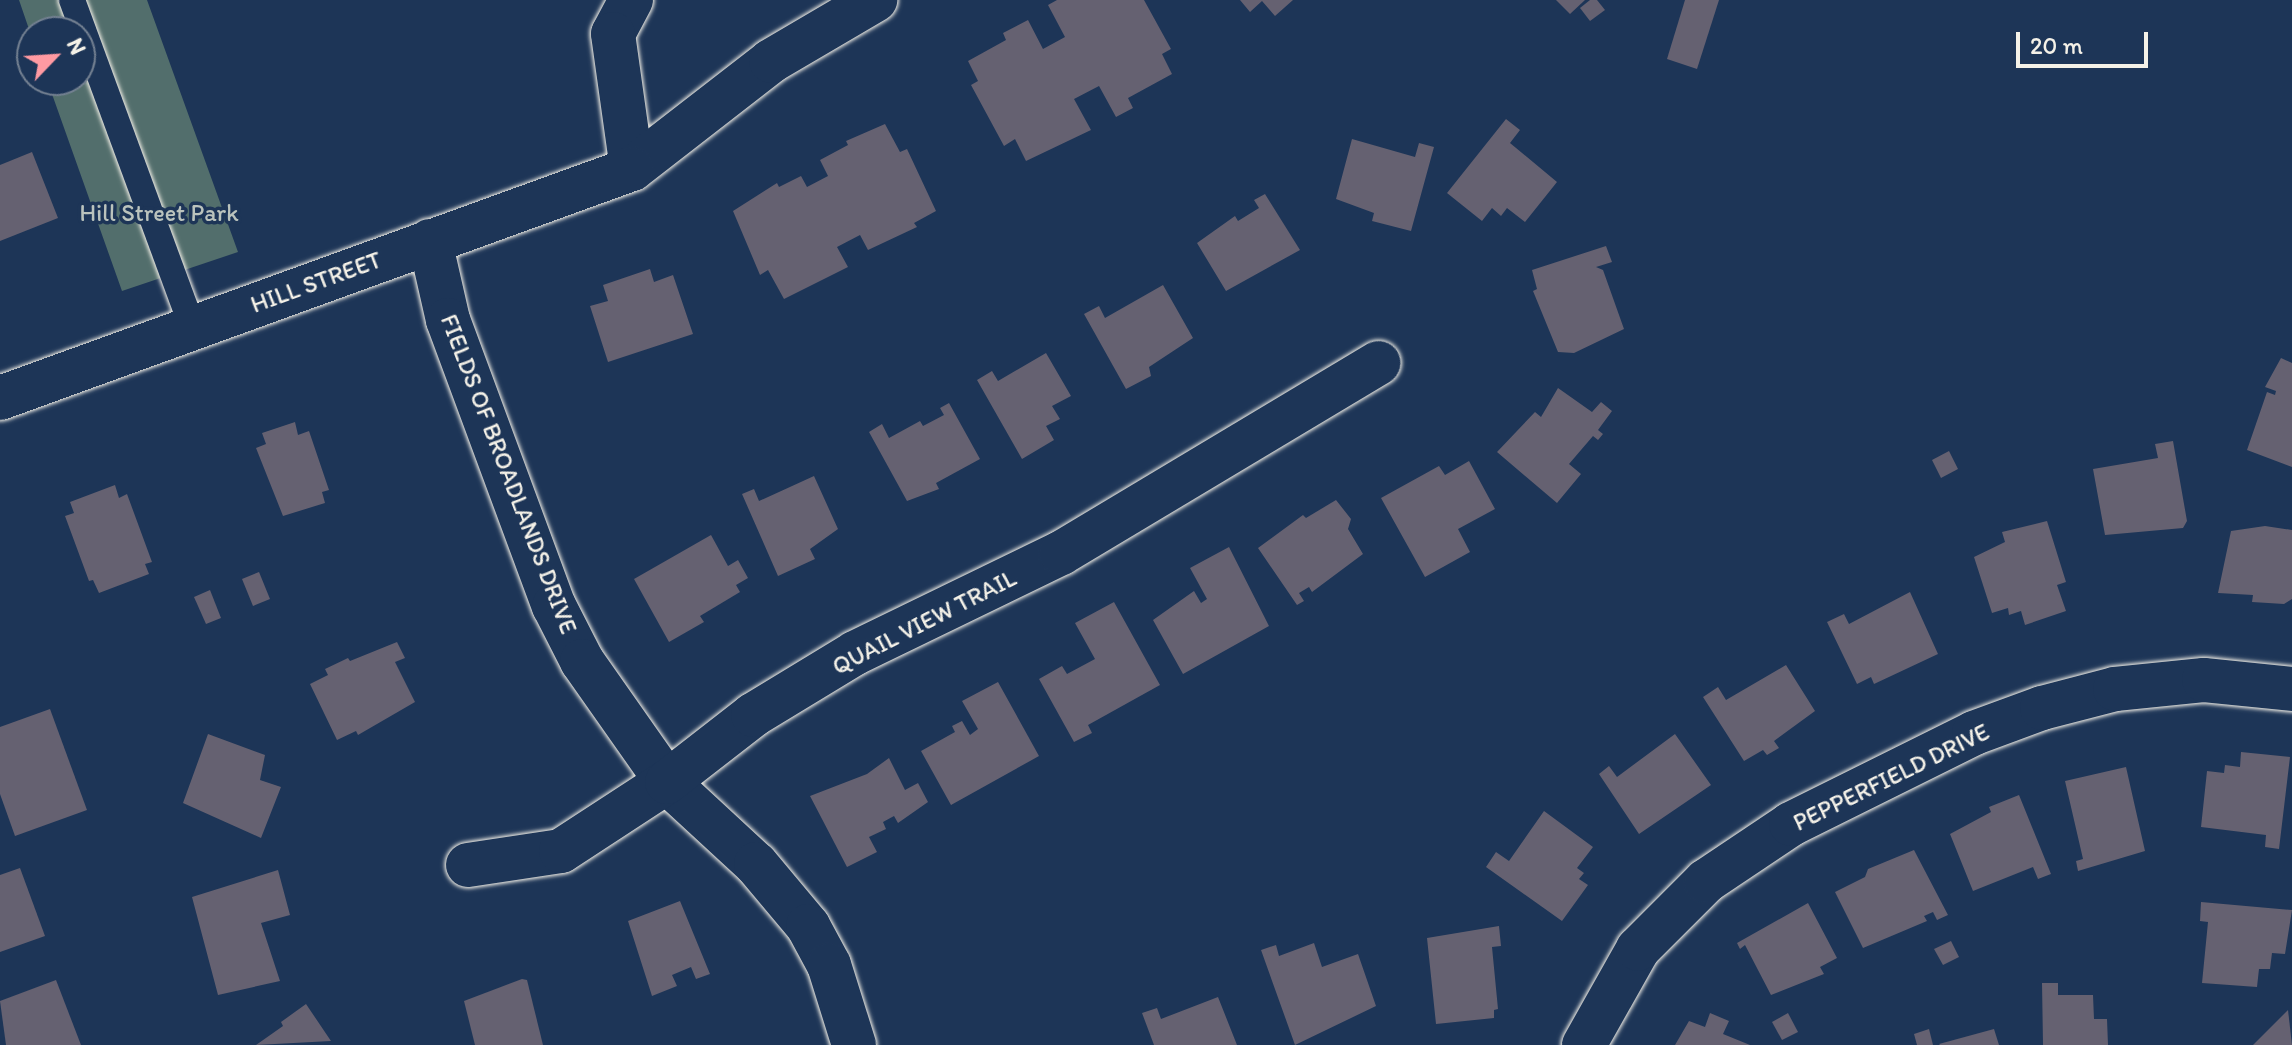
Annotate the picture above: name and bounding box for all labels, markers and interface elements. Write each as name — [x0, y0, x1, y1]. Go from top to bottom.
north arrow — [16, 16, 96, 96]
scale bar — [2020, 16, 2152, 66]
text: 20 m — [2030, 31, 2083, 60]
text: N — [61, 34, 92, 59]
park label: Hill Street Park — [80, 199, 238, 227]
street label: HILL STREET — [247, 245, 385, 319]
street label: FIELDS OF BROADLANDS DRIVE — [434, 309, 584, 639]
street label: QUAIL VIEW TRAIL — [829, 564, 1019, 680]
street label: PEPPERFIELD DRIVE — [1787, 716, 1995, 838]

